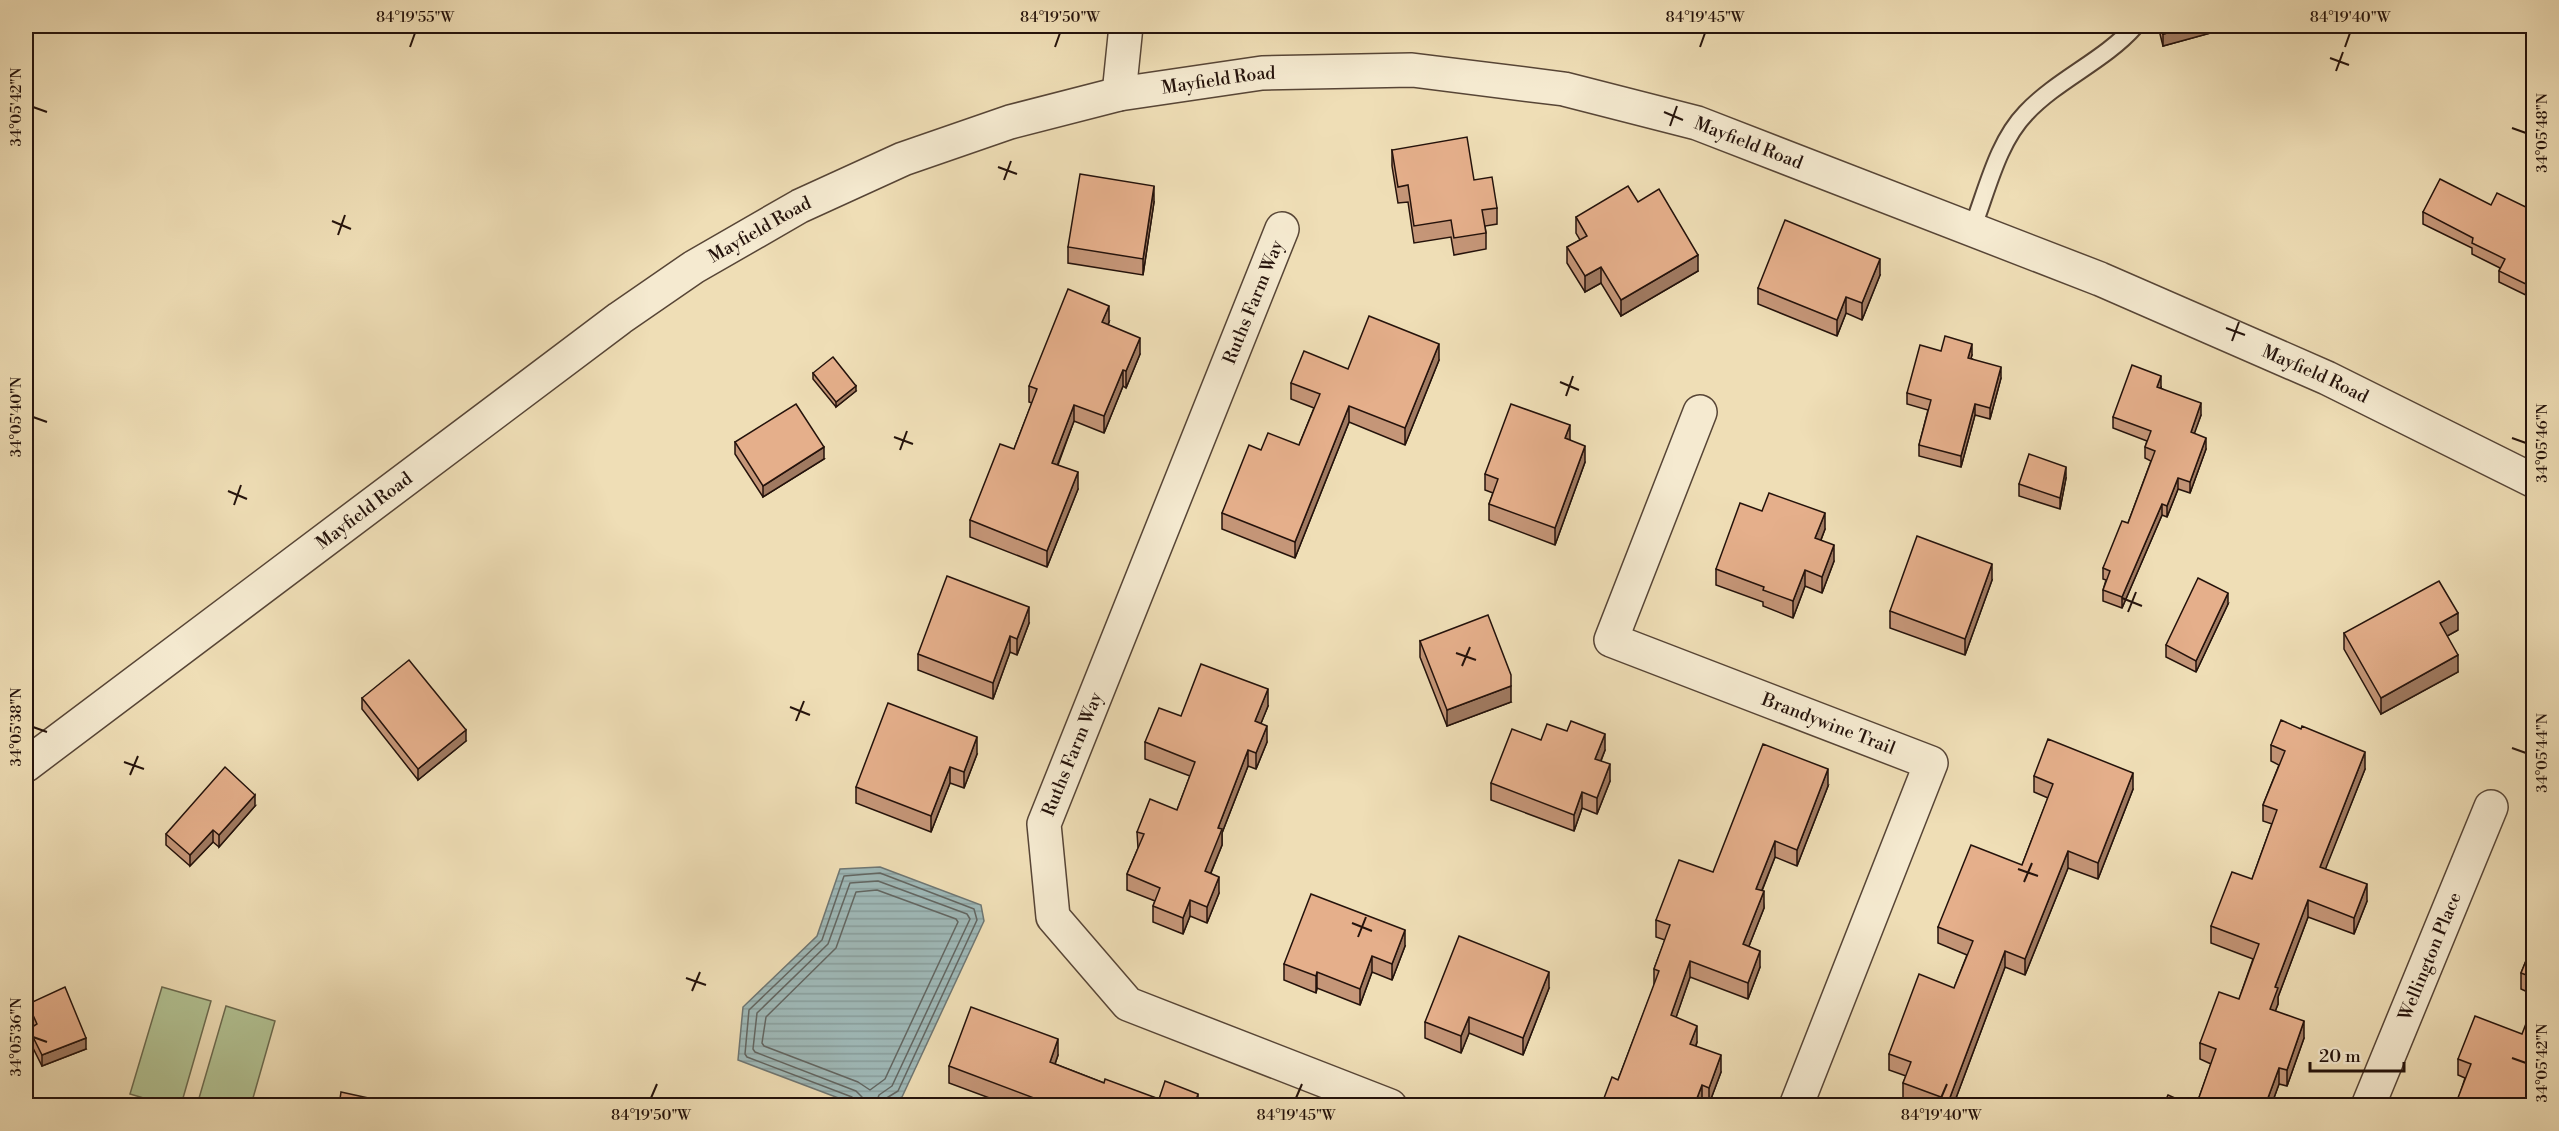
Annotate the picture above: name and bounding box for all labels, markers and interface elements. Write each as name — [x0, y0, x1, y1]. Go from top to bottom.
text: 84°19'55"W — [376, 8, 455, 27]
text: 84°19'50"W — [1020, 8, 1100, 27]
text: 84°19'45"W — [1666, 8, 1745, 27]
text: 84°19'40"W — [2310, 8, 2391, 27]
street label: Mayfield Road — [1160, 62, 1276, 100]
text: 34°05'42"N — [7, 67, 26, 147]
text: 34°05'48"N — [2533, 93, 2552, 173]
street label: Mayfield Road — [1691, 112, 1807, 175]
street label: Mayfield Road — [704, 191, 816, 268]
street label: Ruths Farm Way — [1218, 236, 1289, 368]
street label: Mayfield Road — [2258, 340, 2373, 409]
text: 34°05'40"N — [7, 377, 26, 457]
text: 34°05'46"N — [2533, 403, 2552, 483]
street label: Mayfield Road — [312, 467, 418, 555]
text: 34°05'38"N — [7, 687, 26, 767]
street label: Ruths Farm Way — [1037, 688, 1108, 820]
street label: Brandywine Trail — [1758, 688, 1899, 760]
text: 34°05'44"N — [2533, 713, 2552, 793]
street label: Wellington Place — [2393, 889, 2467, 1025]
text: 34°05'36"N — [7, 998, 26, 1076]
text: 34°05'42"N — [2533, 1023, 2552, 1103]
scale bar — [2310, 1035, 2404, 1073]
text: 20 m — [2319, 1045, 2361, 1068]
text: 84°19'50"W — [611, 1106, 691, 1125]
text: 84°19'45"W — [1257, 1106, 1336, 1125]
text: 84°19'40"W — [1901, 1106, 1982, 1125]

